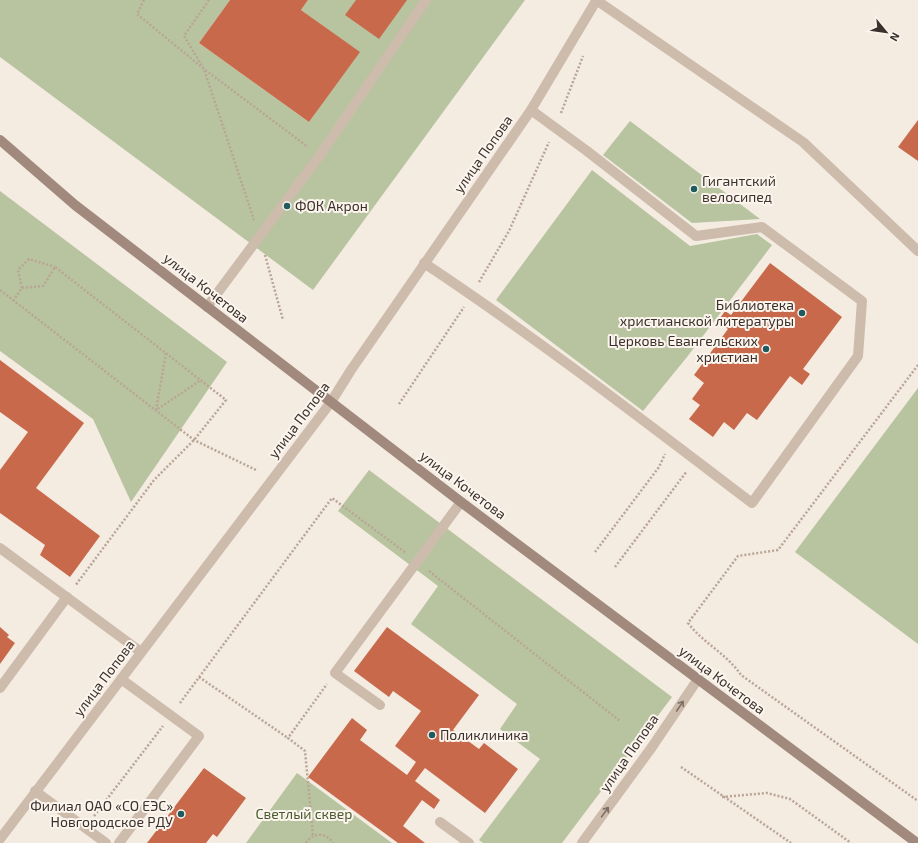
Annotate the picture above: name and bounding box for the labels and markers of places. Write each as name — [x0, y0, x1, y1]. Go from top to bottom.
place label: Гигантский велосипед — [702, 172, 776, 205]
marker: Гигантский велосипед — [689, 184, 699, 194]
place label: ФОК Акрон — [295, 197, 368, 214]
marker: ФОК Акрон — [282, 201, 292, 211]
place label: Библиотека христианской литературы — [620, 296, 794, 329]
marker: Библиотека христианской литературы — [797, 308, 807, 318]
place label: Церковь Евангельских христиан — [609, 332, 759, 365]
marker: Церковь Евангельских христиан — [761, 344, 771, 354]
place label: Поликлиника — [440, 726, 529, 743]
marker: Поликлиника — [427, 730, 437, 740]
place label: Филиал ОАО «СО ЕЭС» Новгородское РДУ — [30, 797, 173, 830]
marker: Филиал ОАО «СО ЕЭС» Новгородское РДУ — [176, 809, 186, 819]

